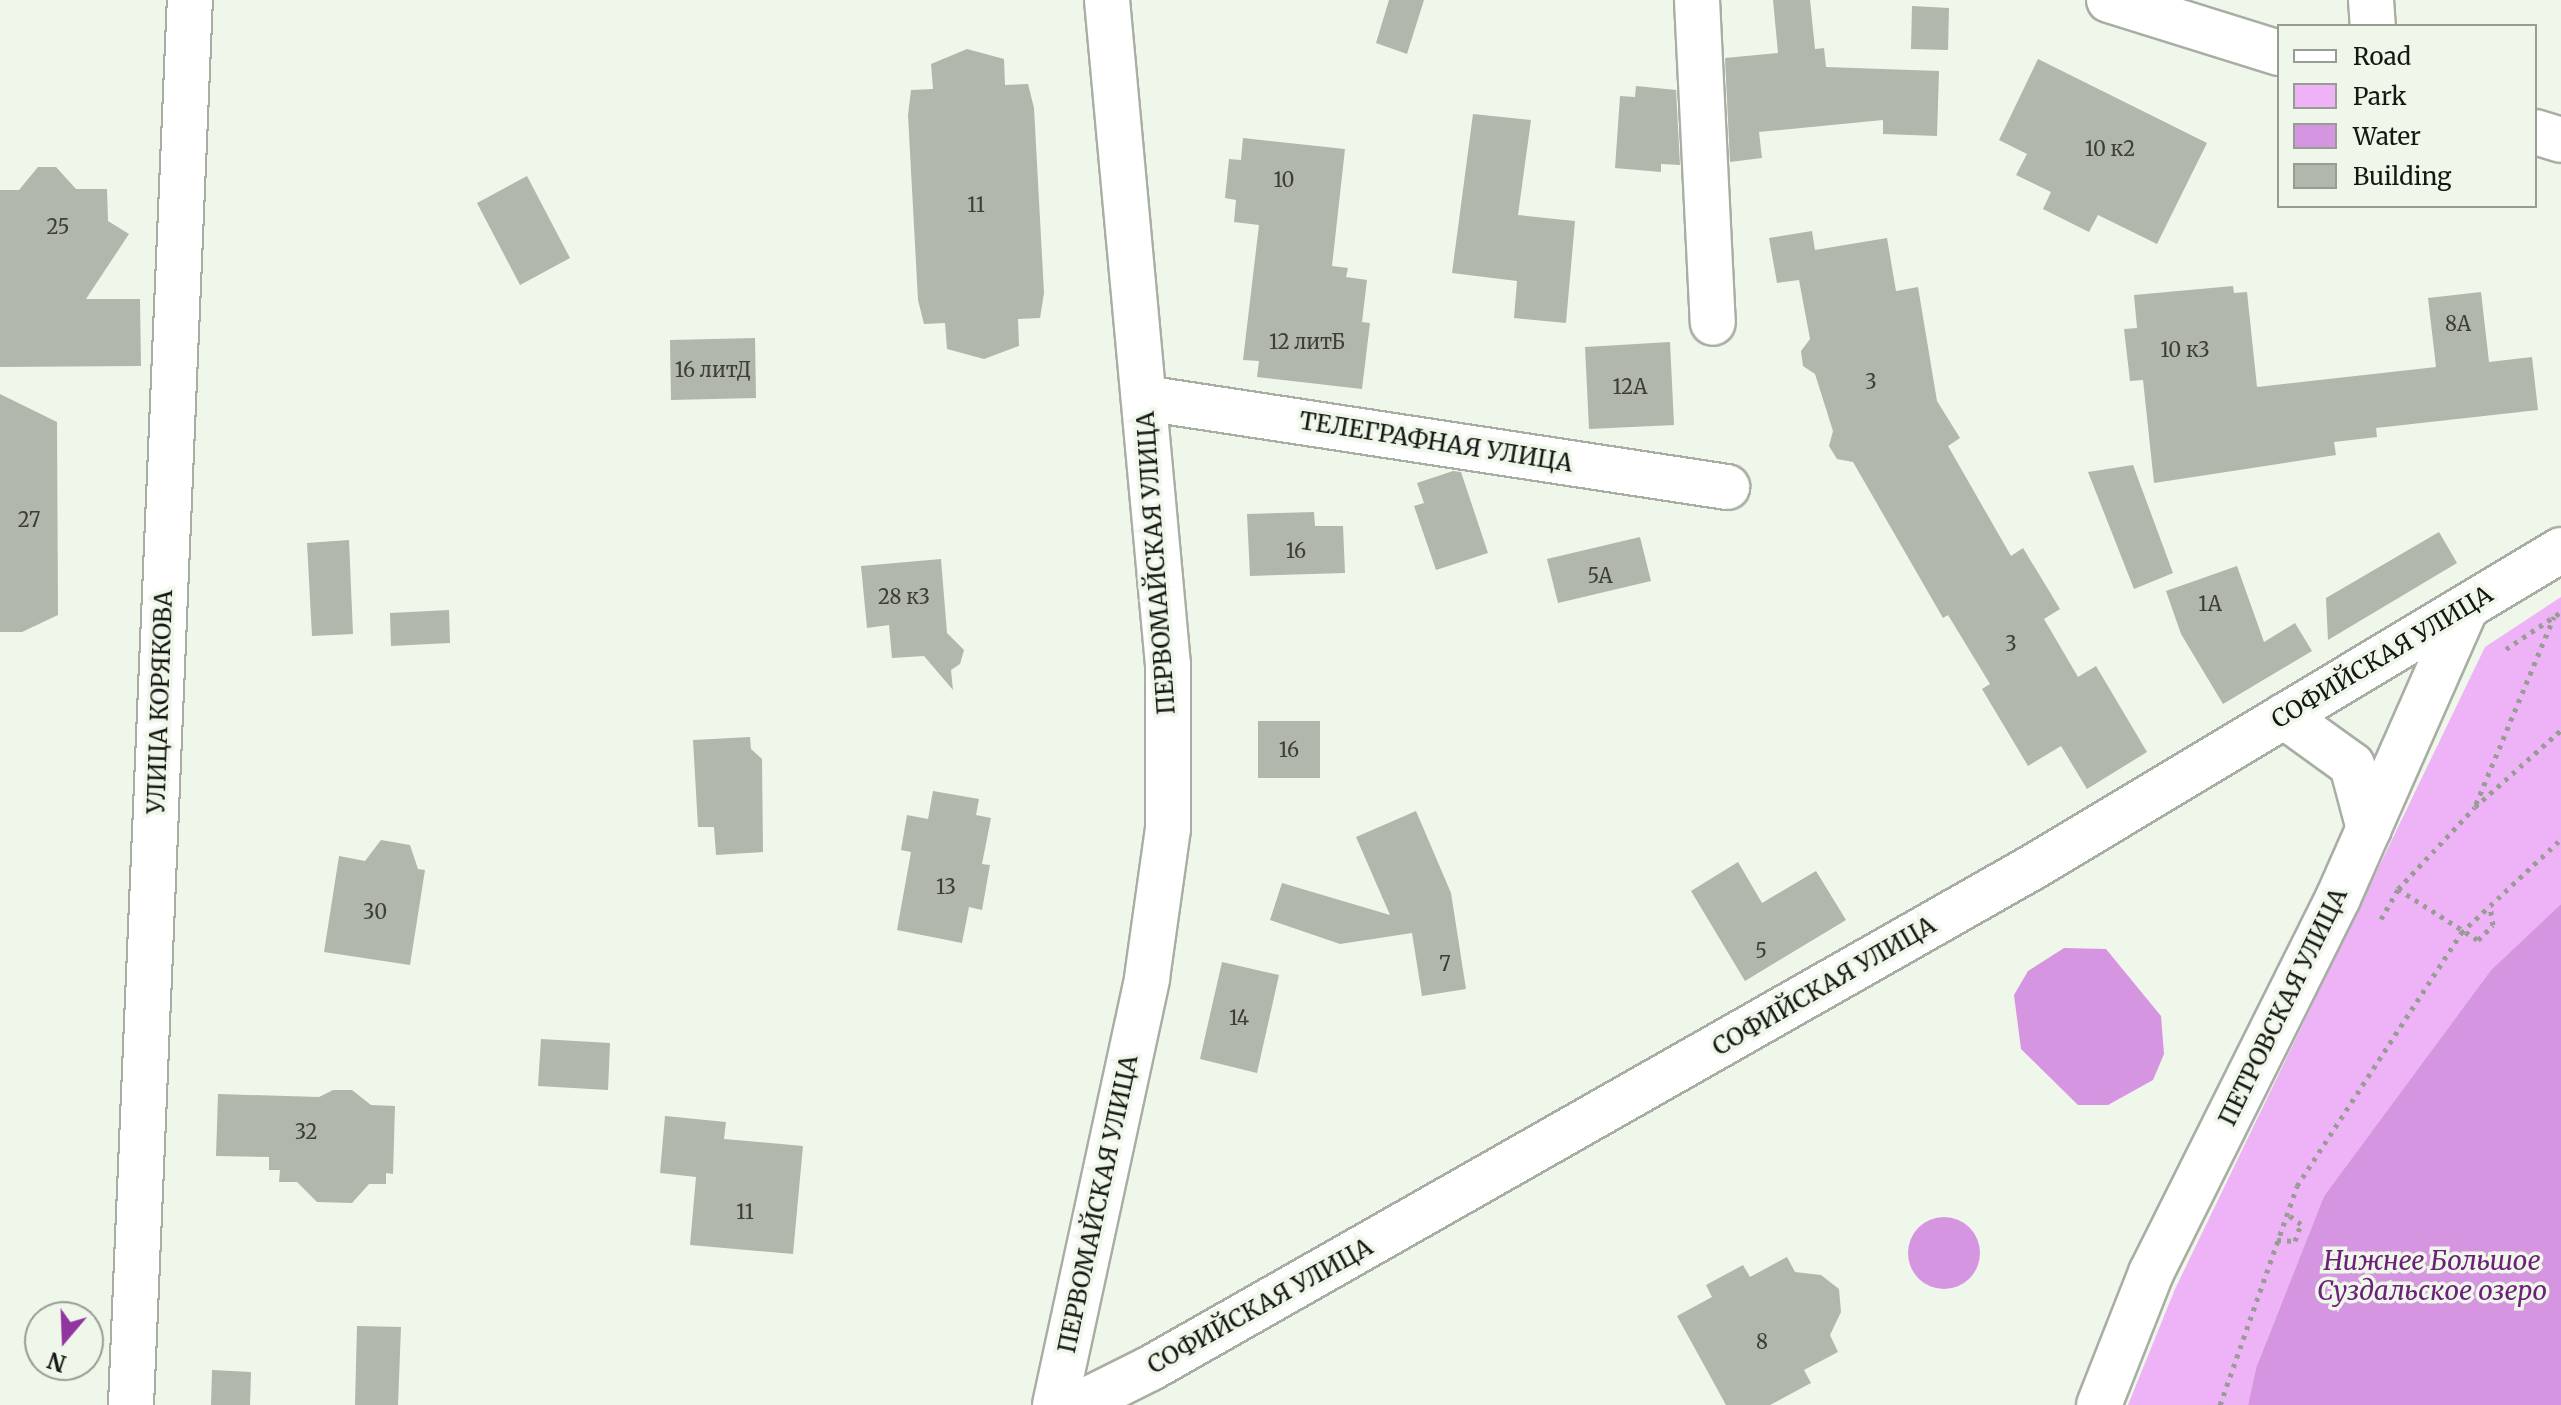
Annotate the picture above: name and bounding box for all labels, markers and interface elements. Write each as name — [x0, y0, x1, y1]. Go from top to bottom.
legend — [2277, 24, 2537, 208]
text: Road — [2353, 41, 2411, 72]
text: Park — [2353, 81, 2406, 112]
text: Water — [2353, 121, 2421, 152]
house number: 10 к2 — [2085, 136, 2135, 160]
text: Building — [2353, 161, 2452, 192]
house number: 10 — [1273, 167, 1295, 191]
house number: 11 — [967, 192, 985, 216]
house number: 25 — [47, 214, 69, 238]
house number: 8А — [2445, 311, 2471, 335]
house number: 12 литБ — [1269, 329, 1345, 353]
house number: 10 к3 — [2160, 337, 2210, 361]
house number: 16 литД — [675, 357, 751, 381]
house number: 3 — [1865, 369, 1877, 393]
house number: 12А — [1613, 374, 1647, 398]
street label: ТЕЛЕГРАФНАЯ УЛИЦА — [1297, 406, 1575, 478]
street label: ПЕРВОМАЙСКАЯ УЛИЦА — [1131, 410, 1181, 716]
house number: 27 — [18, 507, 40, 531]
house number: 16 — [1286, 538, 1306, 562]
house number: 5А — [1587, 563, 1613, 587]
street label: СОФИЙСКАЯ УЛИЦА — [2266, 580, 2498, 734]
house number: 28 к3 — [878, 584, 930, 608]
street label: УЛИЦА КОРЯКОВА — [142, 590, 178, 814]
house number: 1А — [2198, 591, 2222, 615]
house number: 3 — [2005, 631, 2017, 655]
house number: 16 — [1279, 737, 1299, 761]
house number: 13 — [936, 874, 956, 898]
street label: ПЕТРОВСКАЯ УЛИЦА — [2213, 883, 2353, 1131]
house number: 30 — [363, 899, 387, 923]
street label: СОФИЙСКАЯ УЛИЦА — [1707, 910, 1941, 1062]
house number: 5 — [1755, 938, 1767, 962]
house number: 7 — [1439, 951, 1451, 975]
house number: 14 — [1229, 1005, 1249, 1029]
street label: ПЕРВОМАЙСКАЯ УЛИЦА — [1052, 1052, 1144, 1356]
house number: 32 — [295, 1119, 317, 1143]
house number: 11 — [736, 1199, 754, 1223]
street label: СОФИЙСКАЯ УЛИЦА — [1143, 1232, 1377, 1380]
water label: Нижнее Большое Суздальское озеро — [2317, 1245, 2547, 1306]
north arrow — [24, 1301, 104, 1381]
house number: 8 — [1756, 1329, 1768, 1353]
text: N — [44, 1346, 70, 1378]

